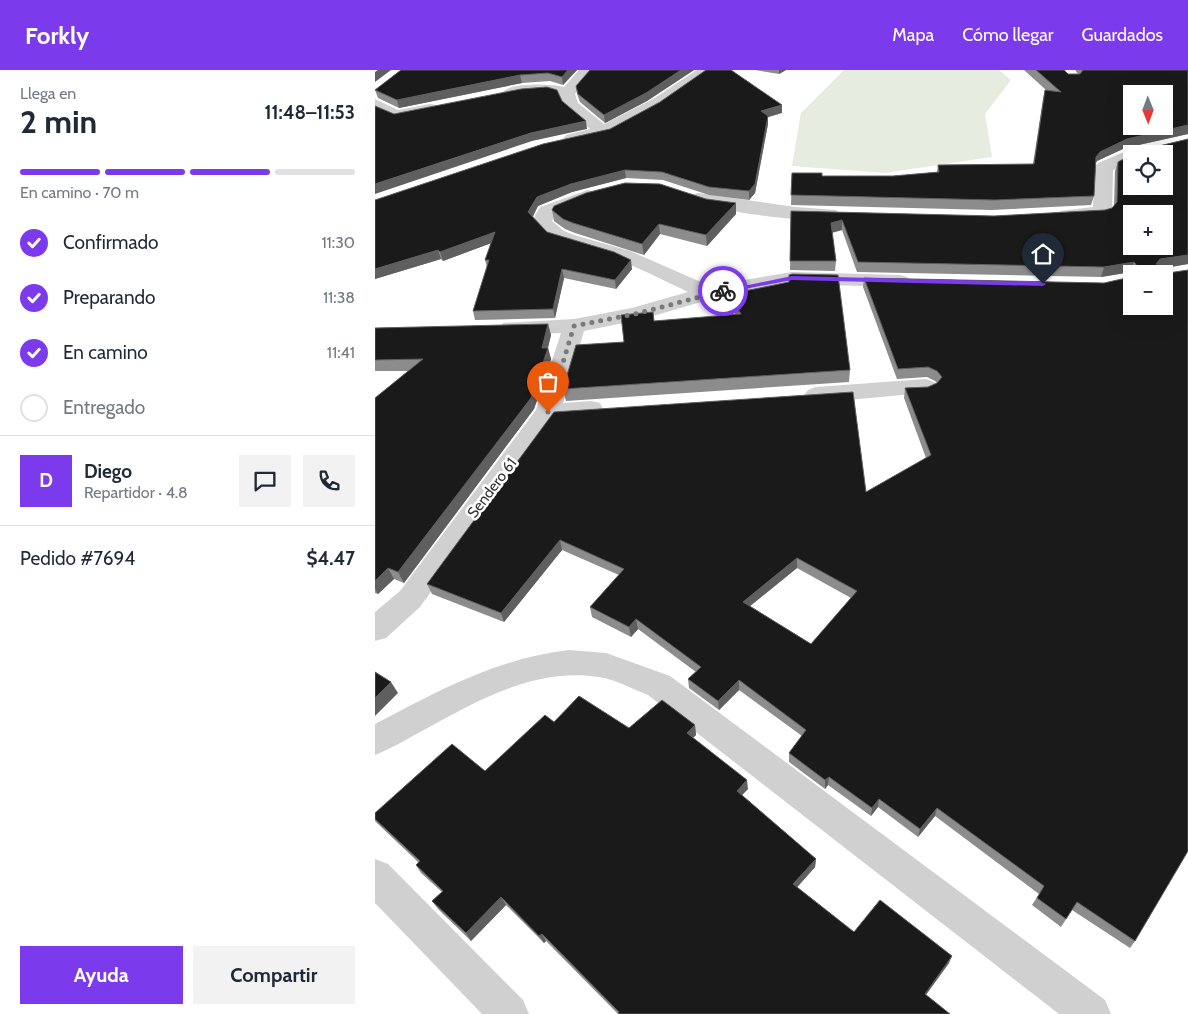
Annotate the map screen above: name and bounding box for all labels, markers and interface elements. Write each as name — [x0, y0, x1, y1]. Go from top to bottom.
text: Forkly — [25, 21, 89, 50]
text: Mapa — [892, 24, 934, 46]
text: Cómo llegar — [962, 24, 1054, 46]
text: Guardados — [1082, 24, 1163, 46]
text: Llega en — [20, 84, 76, 103]
north arrow — [1123, 85, 1173, 135]
map controls — [1123, 85, 1173, 315]
text: 11:48–11:53 — [265, 101, 355, 124]
text: 2 min — [20, 102, 97, 141]
button: locate — [1123, 145, 1173, 195]
text: En camino · 70 m — [20, 183, 139, 202]
button: + — [1123, 205, 1173, 255]
icon: check — [20, 229, 48, 257]
text: Confirmado — [63, 231, 159, 254]
text: 11:30 — [321, 233, 355, 252]
pin — [1022, 233, 1064, 284]
icon: home — [1029, 240, 1057, 268]
button: − — [1123, 265, 1173, 315]
courier — [698, 266, 748, 316]
icon: bike — [709, 277, 737, 305]
icon: check — [20, 284, 48, 312]
text: Preparando — [63, 286, 156, 309]
text: 11:38 — [323, 288, 355, 307]
icon: check — [20, 339, 48, 367]
text: En camino — [63, 341, 148, 364]
text: 11:41 — [327, 343, 355, 362]
pin — [527, 361, 569, 412]
icon: bag — [534, 368, 562, 396]
text: Entregado — [63, 396, 145, 419]
button: chat — [239, 455, 291, 507]
button: phone — [303, 455, 355, 507]
street label: Sendero 61 — [464, 455, 520, 521]
text: Diego — [84, 460, 132, 483]
text: D — [39, 469, 53, 492]
text: Repartidor · 4.8 — [84, 483, 188, 502]
text: Pedido #7694 — [20, 547, 135, 570]
text: $4.47 — [306, 547, 355, 570]
button: Ayuda — [20, 946, 183, 1004]
button: Compartir — [193, 946, 355, 1004]

